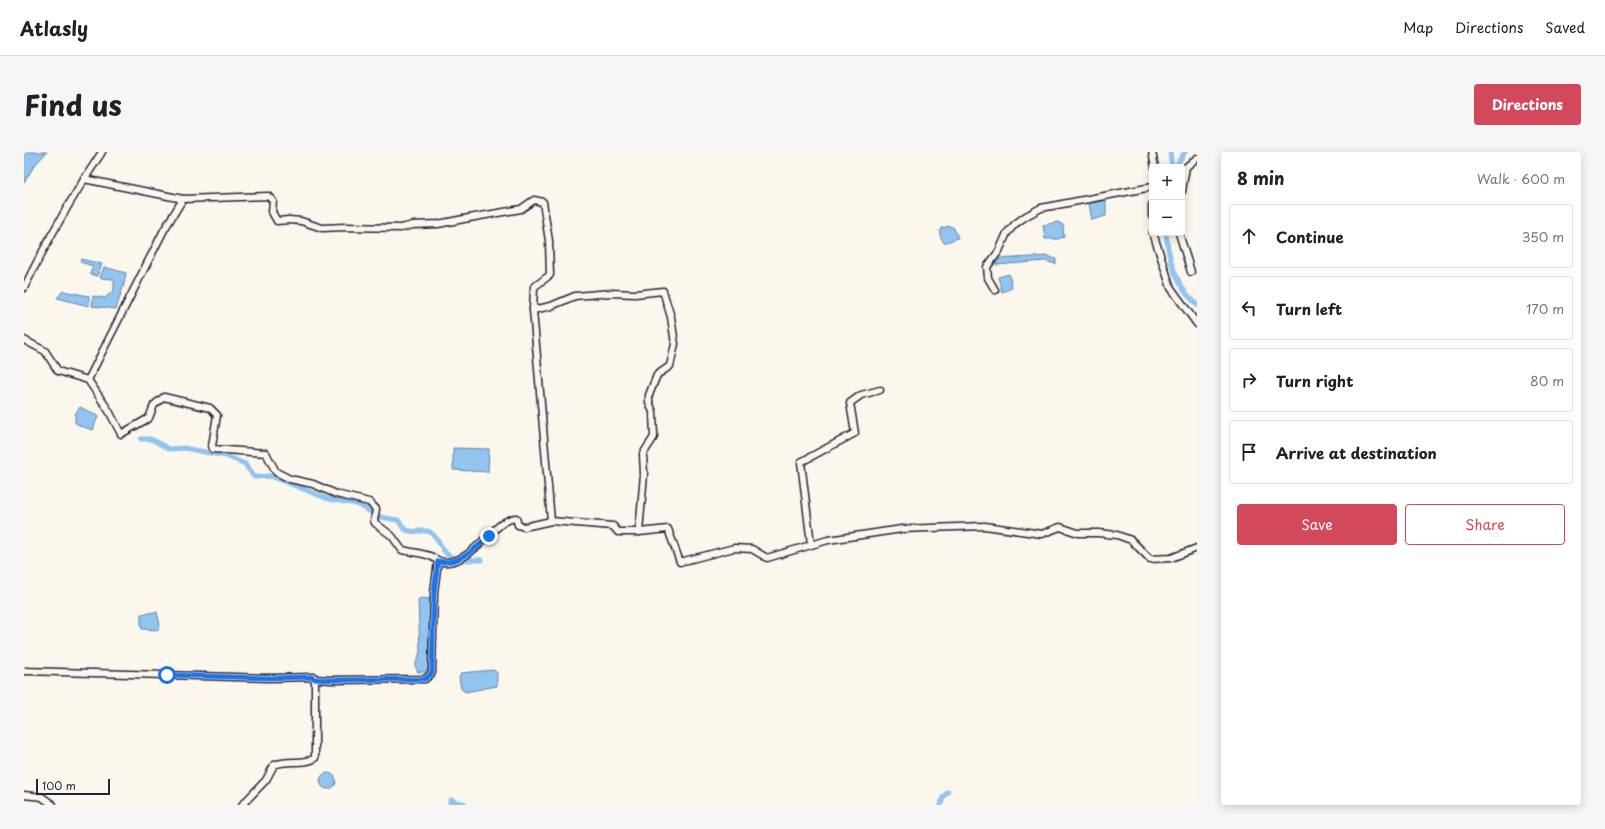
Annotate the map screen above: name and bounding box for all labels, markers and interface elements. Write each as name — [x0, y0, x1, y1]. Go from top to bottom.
text: Atlasly — [20, 14, 88, 42]
text: Map — [1403, 17, 1433, 38]
text: Directions — [1455, 17, 1523, 38]
text: Saved — [1545, 17, 1585, 38]
text: Find us — [24, 83, 122, 126]
button: Directions — [1474, 84, 1581, 125]
map controls — [1149, 164, 1185, 236]
button: + — [1149, 164, 1185, 200]
text: 8 min — [1237, 165, 1285, 191]
text: Walk · 600 m — [1477, 169, 1565, 188]
button: − — [1149, 200, 1185, 236]
icon: ahead — [1238, 225, 1260, 247]
text: Continue — [1276, 225, 1344, 248]
text: 350 m — [1522, 227, 1564, 246]
icon: left — [1238, 297, 1260, 319]
text: Turn left — [1276, 297, 1342, 320]
text: 170 m — [1526, 299, 1564, 318]
icon: right — [1238, 369, 1260, 391]
text: Turn right — [1276, 369, 1353, 392]
text: 80 m — [1530, 371, 1564, 390]
icon: arrive — [1238, 441, 1260, 463]
text: Arrive at destination — [1276, 441, 1437, 464]
button: Save — [1237, 504, 1397, 545]
button: Share — [1405, 504, 1565, 545]
route end — [480, 527, 498, 545]
route start — [158, 666, 176, 684]
scale bar — [36, 777, 110, 796]
text: 100 m — [42, 777, 76, 794]

